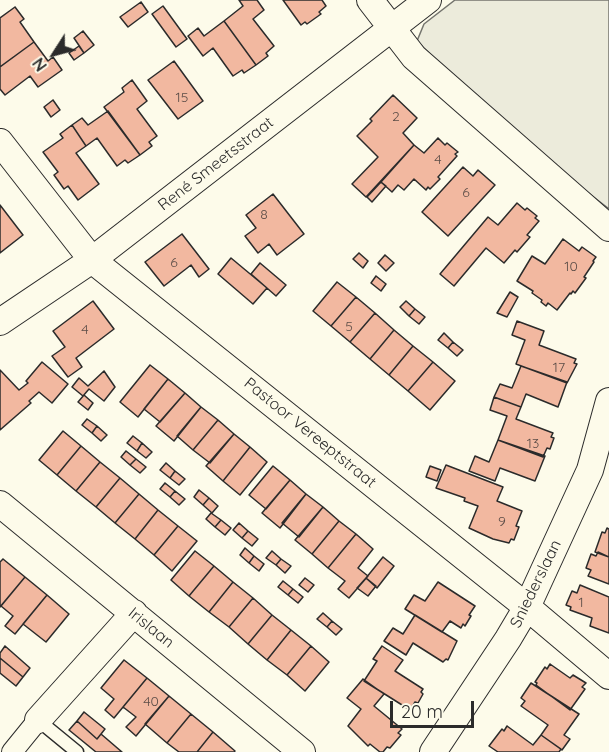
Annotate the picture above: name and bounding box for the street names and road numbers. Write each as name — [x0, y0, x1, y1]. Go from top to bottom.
street label: René Smeetsstraat — [154, 113, 278, 215]
street label: Pastoor Vereeptstraat — [240, 374, 380, 492]
street label: Sniederslaan — [506, 537, 566, 631]
street label: Irislaan — [124, 604, 178, 652]

